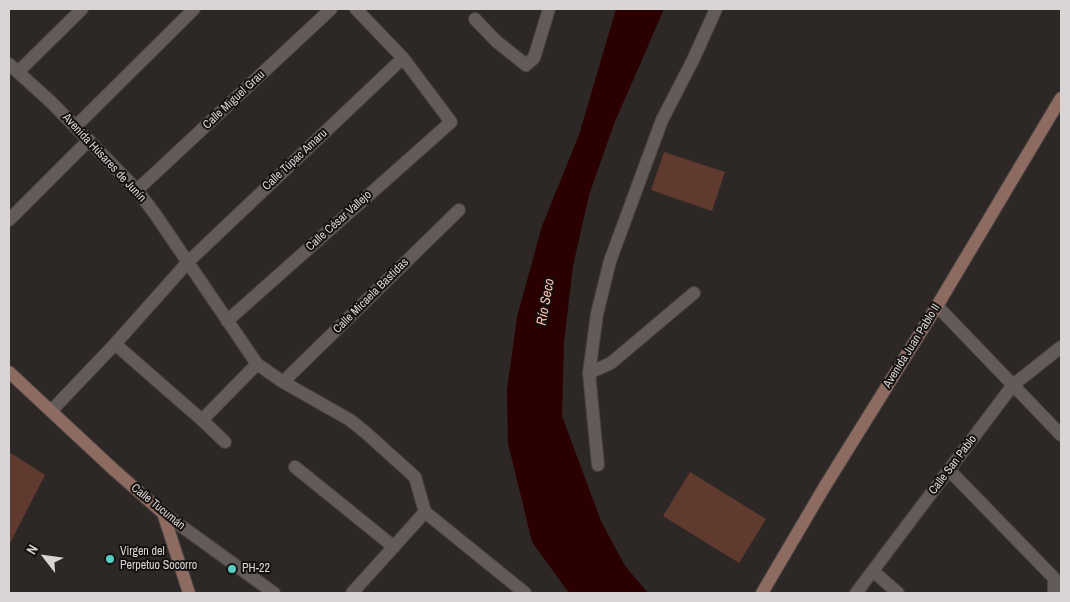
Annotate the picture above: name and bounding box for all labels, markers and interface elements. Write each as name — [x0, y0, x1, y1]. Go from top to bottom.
street label: Calle Miguel Grau — [200, 68, 268, 132]
street label: Avenida Húsares de Junín — [59, 111, 149, 205]
street label: Calle Túpac Amaru — [260, 126, 330, 194]
street label: Calle César Vallejo — [303, 188, 375, 254]
street label: Calle Micaela Bastidas — [330, 255, 412, 337]
water label: Río Seco — [534, 277, 558, 327]
street label: Avenida Juan Pablo II — [880, 301, 944, 391]
street label: Calle San Pablo — [926, 432, 980, 498]
street label: Calle Tucumán — [128, 481, 188, 533]
north arrow — [20, 532, 70, 582]
text: N — [22, 541, 42, 558]
place label: Virgen del Perpetuo Socorro — [120, 545, 197, 573]
marker: Virgen del Perpetuo Socorro — [104, 553, 116, 565]
place label: PH-22 — [242, 562, 270, 576]
marker: PH-22 — [226, 563, 238, 575]

